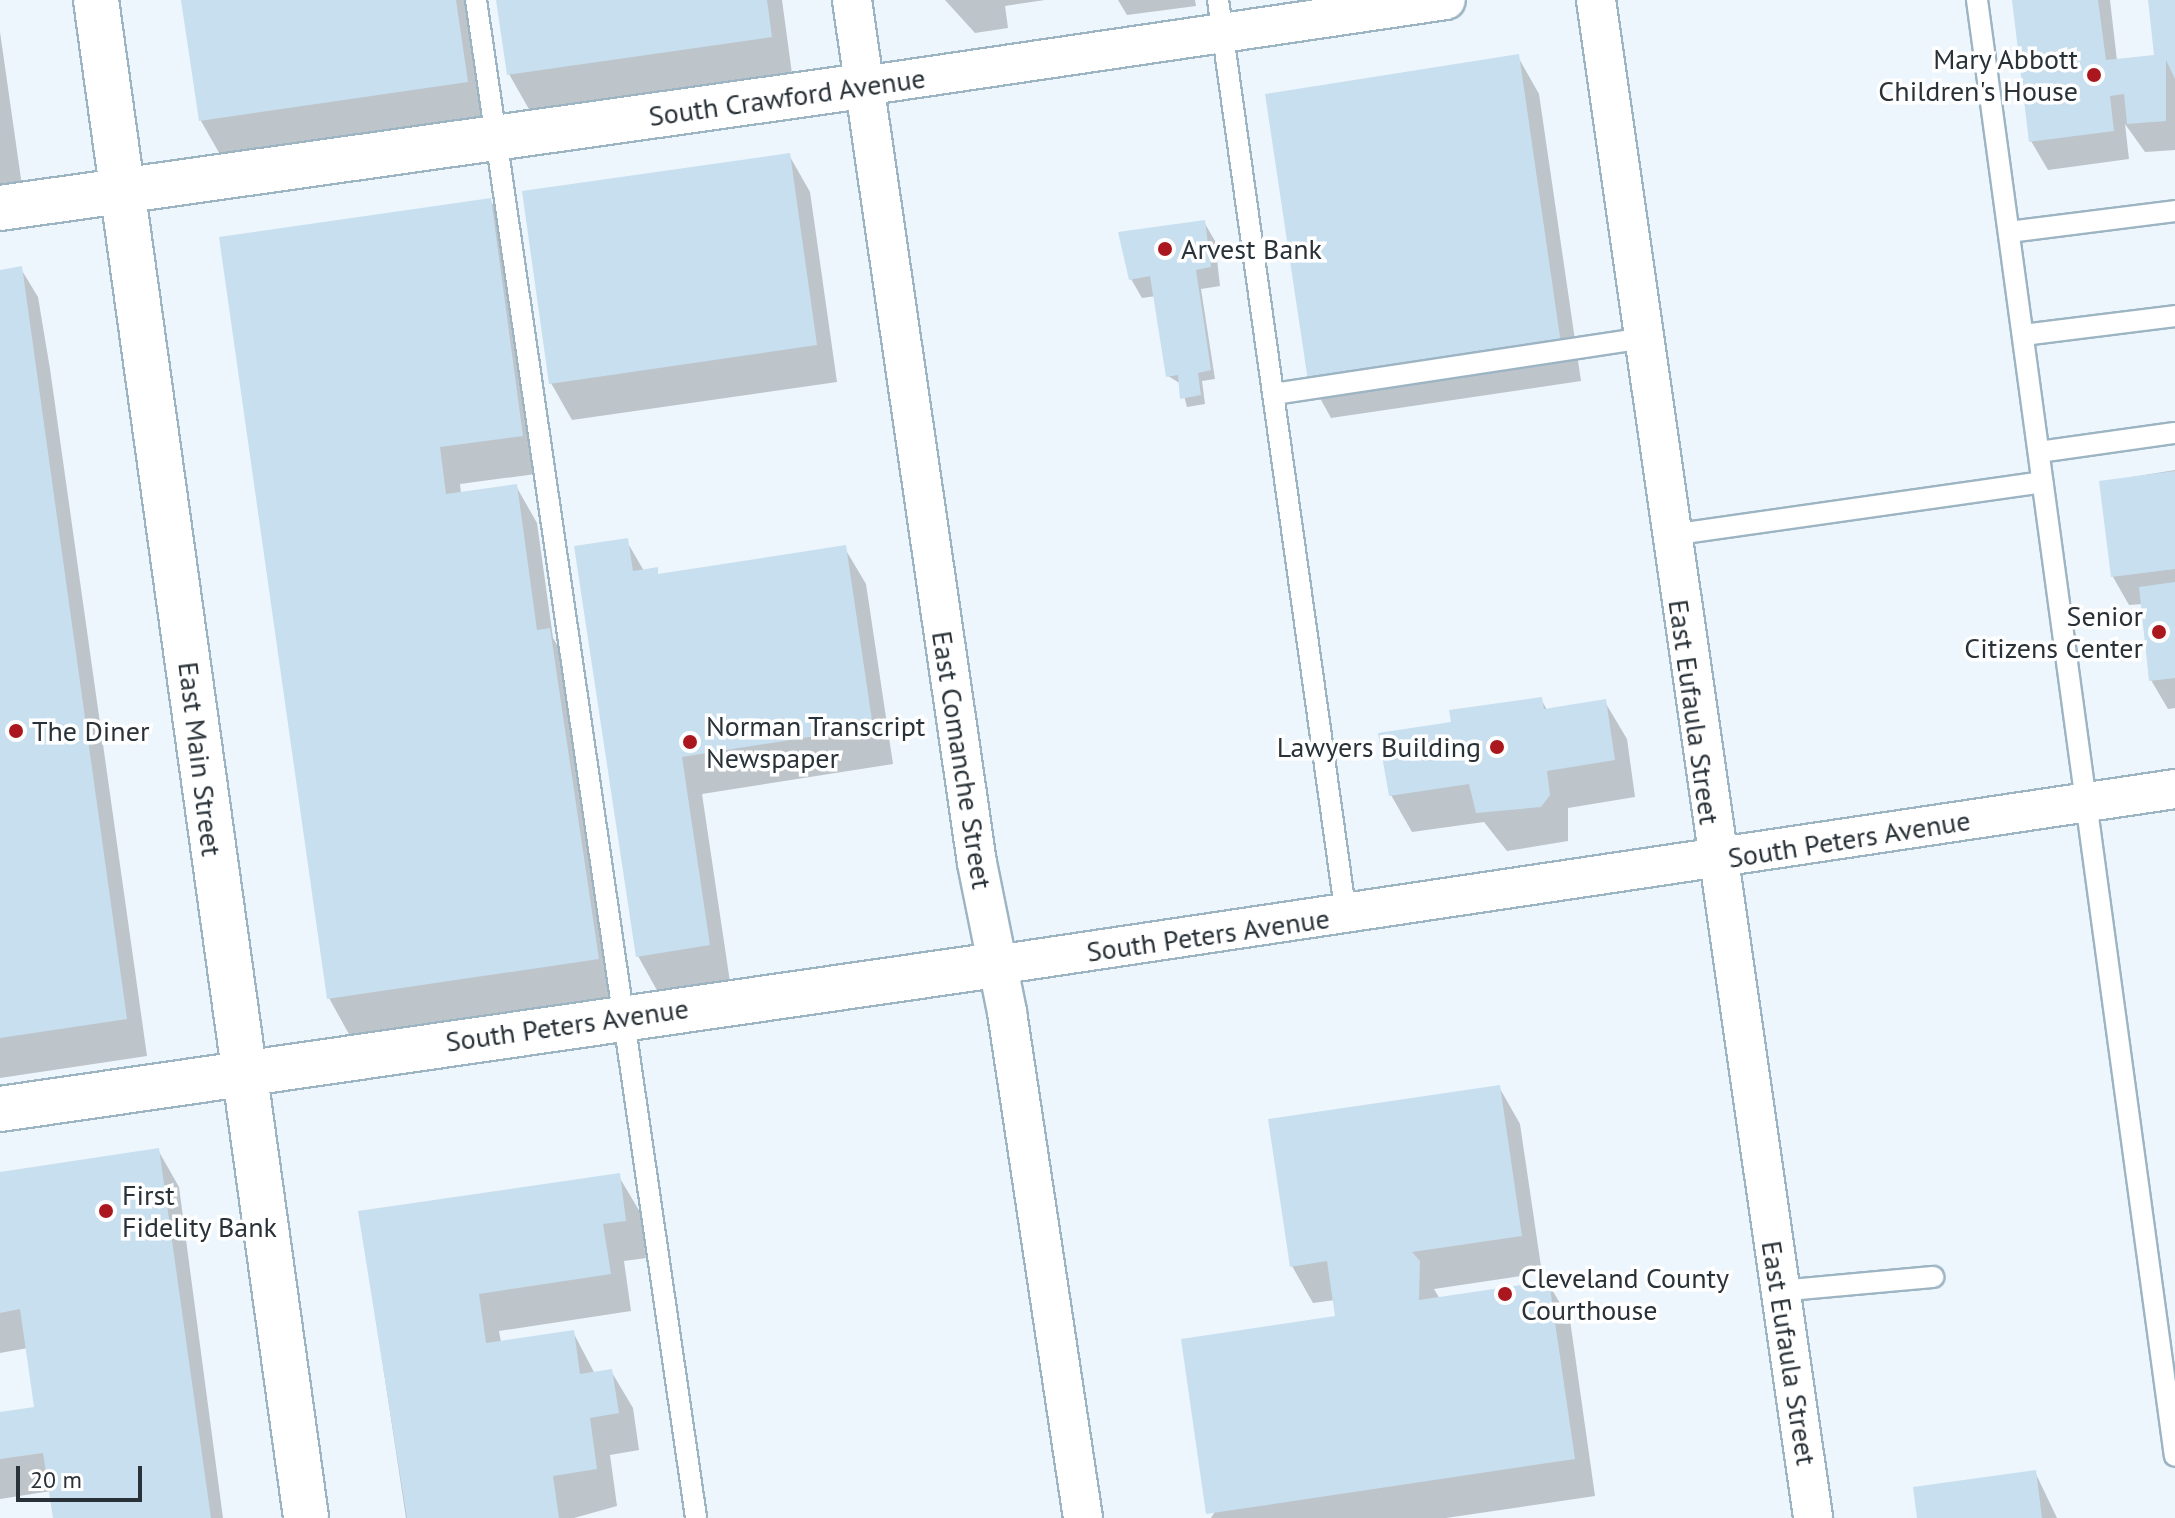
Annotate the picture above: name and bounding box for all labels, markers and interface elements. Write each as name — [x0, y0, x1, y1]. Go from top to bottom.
place label: Mary Abbott Children's House — [1878, 42, 2078, 108]
street label: South Crawford Avenue — [646, 61, 928, 133]
marker: Mary Abbott Children's House — [2085, 66, 2103, 84]
place label: Arvest Bank — [1181, 232, 1322, 266]
marker: Arvest Bank — [1156, 240, 1174, 258]
street label: East Eufaula Street — [1662, 597, 1726, 827]
place label: Senior Citizens Center — [1964, 599, 2143, 665]
marker: Senior Citizens Center — [2150, 623, 2168, 641]
street label: East Comanche Street — [925, 629, 999, 891]
street label: East Main Street — [171, 660, 229, 858]
place label: Norman Transcript Newspaper — [706, 709, 926, 775]
place label: The Diner — [32, 714, 149, 748]
marker: The Diner — [7, 722, 25, 740]
place label: Lawyers Building — [1277, 730, 1481, 764]
marker: Norman Transcript Newspaper — [681, 733, 699, 751]
marker: Lawyers Building — [1488, 738, 1506, 756]
street label: South Peters Avenue — [1725, 803, 1973, 875]
street label: South Peters Avenue — [1084, 901, 1332, 969]
street label: South Peters Avenue — [443, 991, 691, 1059]
place label: First Fidelity Bank — [122, 1178, 278, 1244]
marker: First Fidelity Bank — [97, 1202, 115, 1220]
street label: East Eufaula Street — [1755, 1238, 1823, 1468]
place label: Cleveland County Courthouse — [1521, 1261, 1729, 1327]
marker: Cleveland County Courthouse — [1496, 1285, 1514, 1303]
scale bar — [20, 1450, 146, 1500]
text: 20 m — [30, 1464, 82, 1495]

